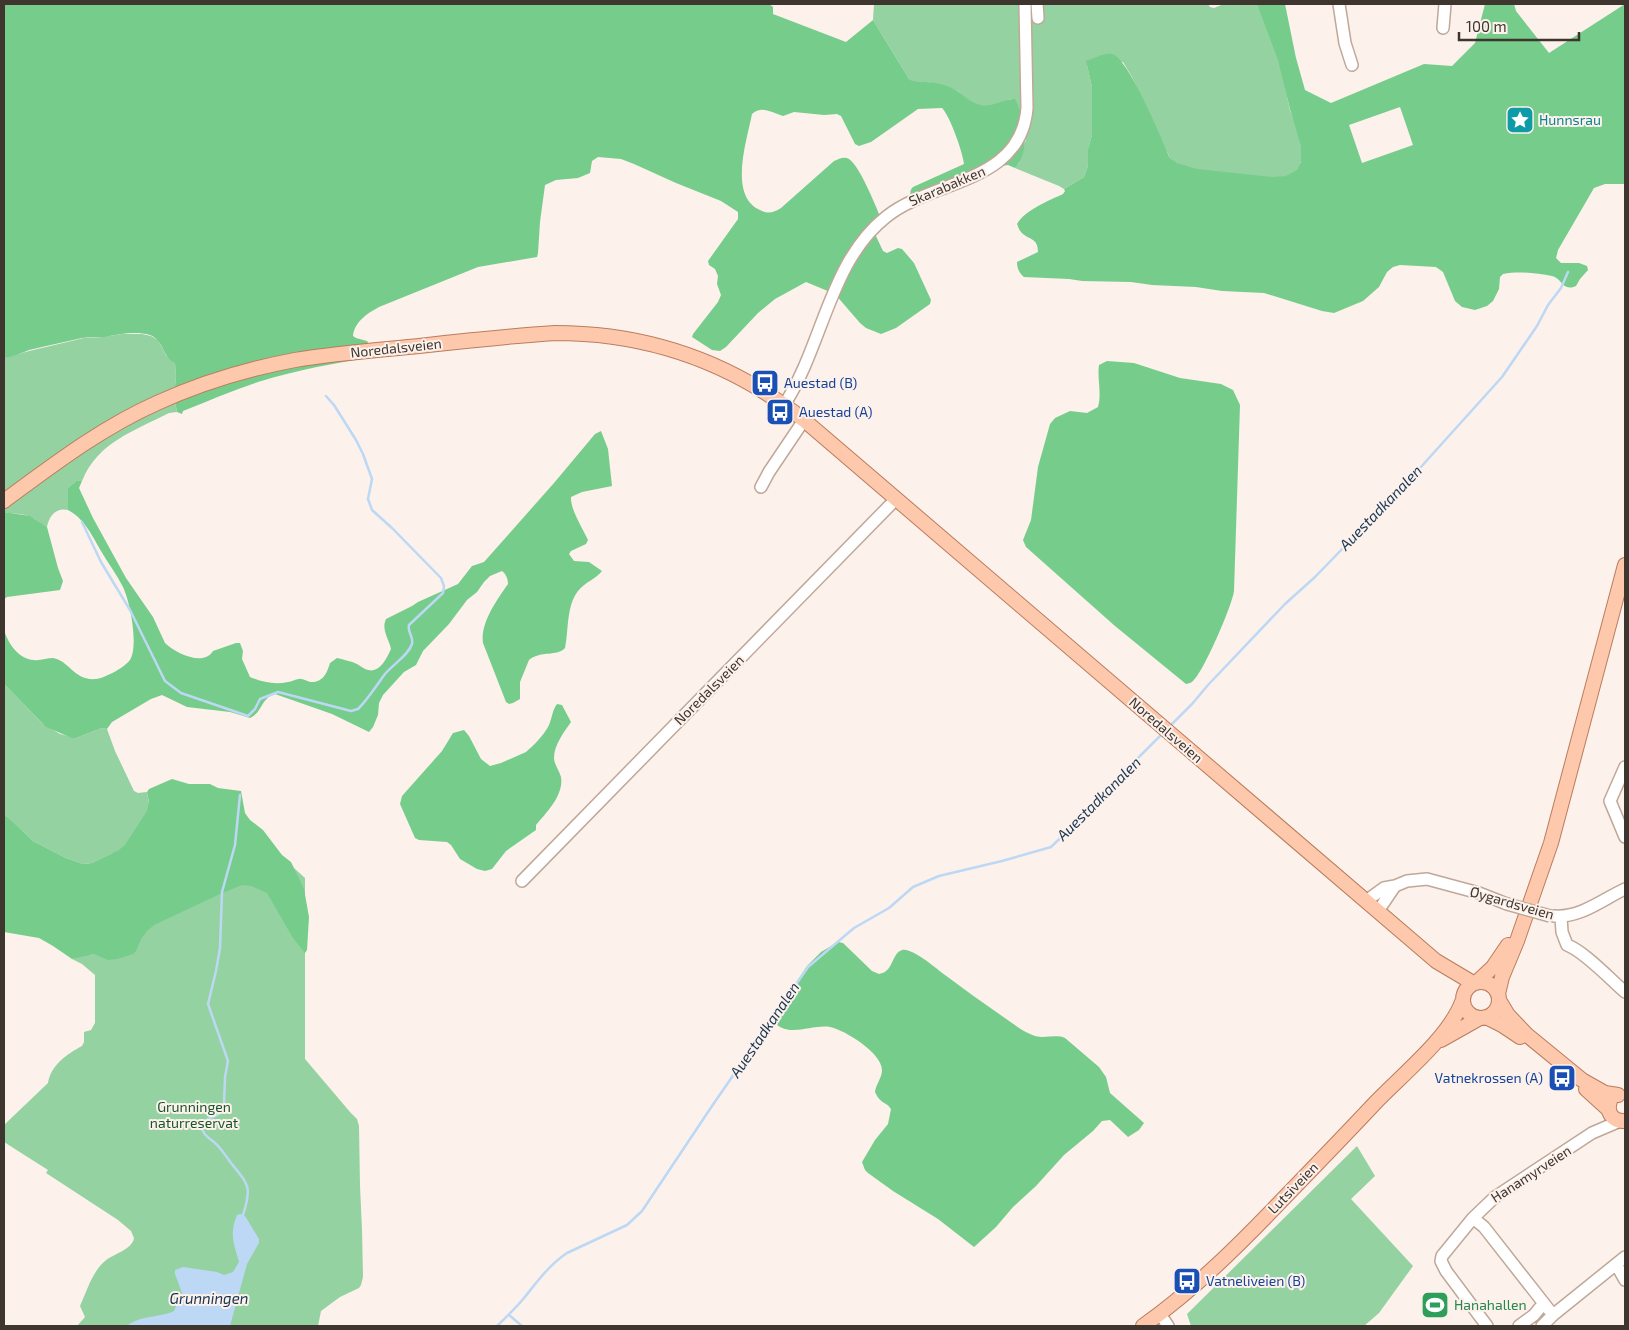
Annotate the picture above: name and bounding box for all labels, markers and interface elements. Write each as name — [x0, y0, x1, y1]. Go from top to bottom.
scale bar — [1459, 10, 1579, 42]
text: 100 m — [1466, 17, 1507, 35]
place icon: Hunnsrau — [1505, 105, 1535, 135]
place label: Hunnsrau — [1539, 111, 1601, 128]
street label: Skarabakken — [906, 162, 988, 209]
street label: Noredalsveien — [349, 334, 442, 361]
bus stop icon: Auestad (B) — [750, 368, 780, 398]
place label: Auestad (B) — [784, 374, 857, 391]
bus stop icon: Auestad (A) — [765, 397, 795, 427]
place label: Auestad (A) — [799, 403, 873, 420]
water label: Auestadkanalen — [1335, 461, 1425, 554]
street label: Noredalsveien — [670, 651, 747, 728]
street label: Noredalsveien — [1126, 693, 1207, 766]
water label: Auestadkanalen — [1052, 753, 1144, 845]
street label: Øygardsveien — [1468, 882, 1556, 923]
water label: Auestadkanalen — [725, 978, 803, 1081]
bus stop icon: Vatnekrossen (A) — [1547, 1063, 1577, 1093]
place label: Vatnekrossen (A) — [1435, 1069, 1543, 1086]
park label: Grunningen naturreservat — [150, 1098, 238, 1131]
street label: Hanamyrveien — [1487, 1141, 1574, 1206]
street label: Lutsiveien — [1264, 1158, 1321, 1217]
bus stop icon: Vatneliveien (B) — [1172, 1266, 1202, 1296]
place label: Vatneliveien (B) — [1206, 1272, 1305, 1289]
water label: Grunningen — [170, 1289, 248, 1307]
sports icon: Hanahallen — [1420, 1290, 1450, 1320]
place label: Hanahallen — [1454, 1296, 1527, 1313]

